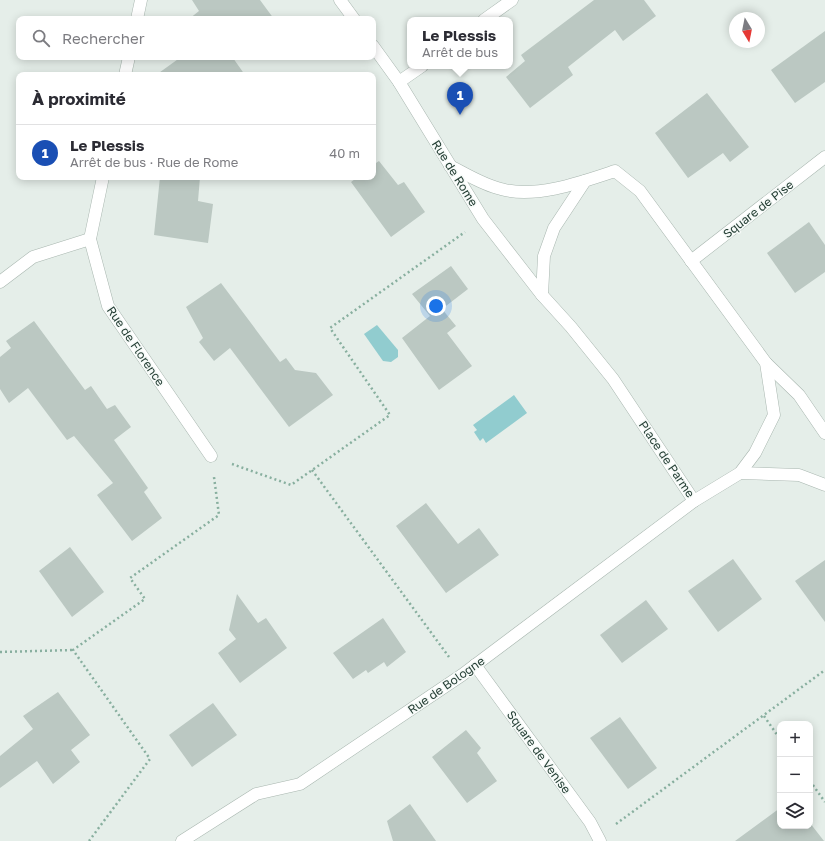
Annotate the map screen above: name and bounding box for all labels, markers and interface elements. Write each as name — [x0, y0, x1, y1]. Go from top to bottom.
north arrow — [729, 12, 765, 48]
search box — [16, 16, 376, 60]
popup — [407, 17, 513, 69]
text: Le Plessis — [422, 26, 496, 44]
icon: search — [30, 27, 52, 49]
text: Rechercher — [62, 29, 145, 47]
text: Arrêt de bus — [422, 44, 498, 60]
pin: 1 — [447, 82, 473, 115]
text: À proximité — [32, 88, 126, 109]
text: Le Plessis — [70, 136, 144, 154]
street label: Rue de Rome — [429, 137, 481, 209]
text: 1 — [42, 145, 48, 161]
text: 40 m — [329, 145, 360, 161]
text: Arrêt de bus · Rue de Rome — [70, 154, 238, 170]
street label: Square de Pise — [720, 177, 796, 241]
your location — [426, 296, 446, 316]
street label: Rue de Florence — [104, 303, 168, 389]
street label: Place de Parme — [636, 418, 698, 500]
street label: Rue de Bologne — [405, 653, 487, 717]
street label: Square de Venise — [504, 707, 574, 797]
map controls — [777, 721, 813, 829]
button: + — [777, 721, 813, 757]
button: − — [777, 757, 813, 793]
button: layers — [777, 793, 813, 829]

